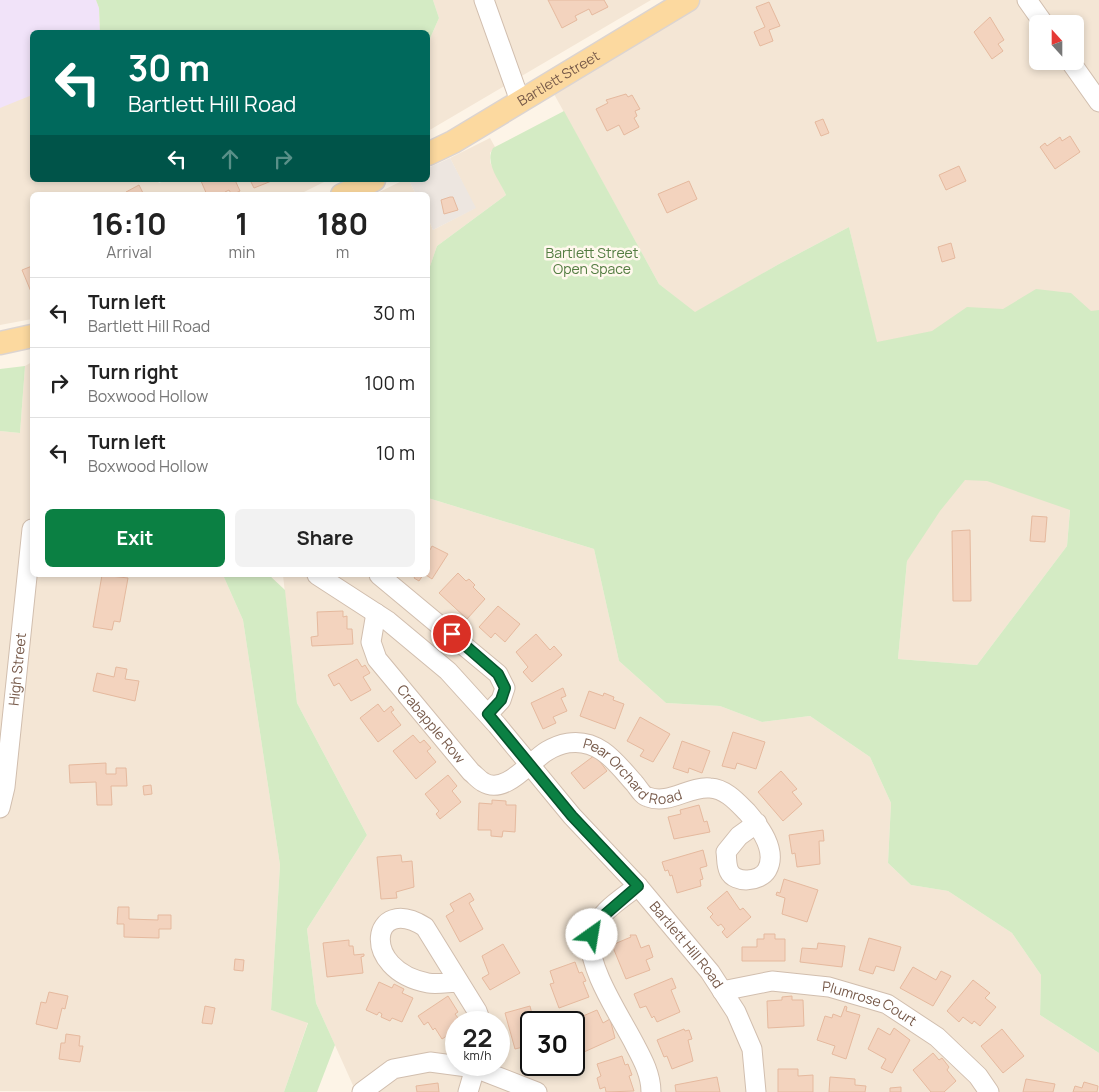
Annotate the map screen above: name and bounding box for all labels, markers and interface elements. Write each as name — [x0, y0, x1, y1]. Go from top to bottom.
north arrow — [1029, 15, 1084, 70]
map controls — [1029, 15, 1084, 70]
text: 30 m — [128, 44, 210, 92]
street label: Bartlett Street — [514, 45, 603, 110]
icon: left — [45, 50, 110, 115]
text: Bartlett Hill Road — [128, 89, 296, 119]
icon: left — [163, 145, 191, 173]
icon: ahead — [216, 145, 244, 173]
icon: right — [269, 145, 297, 173]
text: 16:10 — [92, 203, 167, 244]
text: 1 — [235, 203, 248, 244]
text: 180 — [317, 203, 368, 244]
text: Arrival — [106, 241, 152, 263]
text: min — [228, 241, 255, 263]
text: m — [336, 241, 349, 263]
park label: Bartlett Street Open Space — [546, 243, 639, 278]
text: Turn left — [88, 289, 166, 315]
icon: left — [45, 299, 73, 327]
text: 30 m — [373, 300, 415, 326]
text: Bartlett Hill Road — [88, 315, 210, 337]
text: Turn right — [88, 359, 178, 385]
icon: right — [45, 369, 73, 397]
text: 100 m — [364, 370, 415, 396]
text: Boxwood Hollow — [88, 385, 208, 407]
text: Turn left — [88, 429, 166, 455]
icon: left — [45, 439, 73, 467]
text: 10 m — [376, 440, 415, 466]
text: Boxwood Hollow — [88, 455, 208, 477]
button: Exit — [45, 509, 225, 567]
button: Share — [235, 509, 415, 567]
pin — [431, 613, 473, 655]
icon: arrive — [438, 620, 466, 648]
street label: High Street — [4, 631, 30, 707]
street label: Crabapple Row — [393, 680, 470, 767]
street label: Pear Orchard Road — [581, 733, 684, 808]
street label: Bartlett Hill Road — [646, 897, 728, 992]
position arrow — [565, 908, 617, 960]
street label: Plumrose Court — [821, 976, 921, 1030]
speed limit sign: 30 — [520, 1011, 585, 1076]
text: 22 — [463, 1020, 492, 1055]
text: km/h — [464, 1047, 491, 1064]

